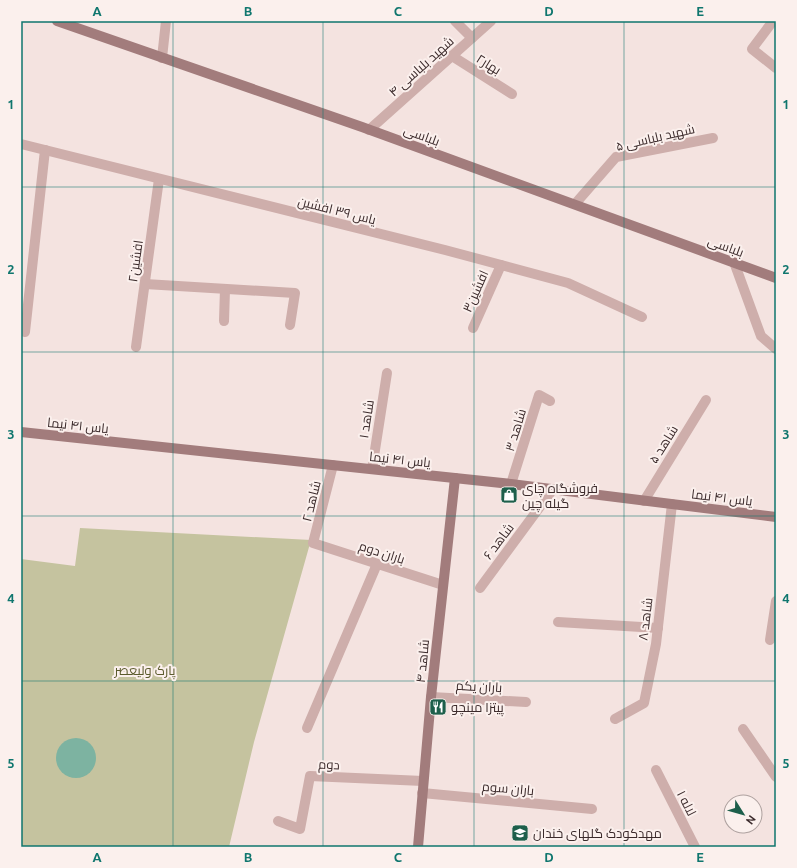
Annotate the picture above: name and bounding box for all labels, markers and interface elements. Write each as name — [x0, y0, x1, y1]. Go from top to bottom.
text: A — [92, 4, 102, 18]
text: B — [244, 4, 253, 18]
text: C — [394, 4, 403, 18]
text: D — [544, 4, 554, 18]
text: E — [696, 4, 704, 18]
street label: شهید بلباسی ۴ — [386, 33, 457, 99]
street label: بهار۲ — [474, 51, 504, 78]
text: 1 — [7, 97, 15, 111]
text: 1 — [782, 97, 790, 111]
street label: شهید بلباسی ۵ — [614, 121, 696, 154]
street label: بلباسی — [402, 122, 442, 149]
street label: یاس ۳۹ افشین — [296, 194, 378, 228]
street label: بلباسی — [706, 233, 746, 260]
street label: افشین۲ — [125, 239, 146, 283]
text: 2 — [7, 262, 15, 276]
text: 2 — [782, 262, 790, 276]
street label: افشین۳ — [460, 268, 491, 314]
street label: شاهد ۱ — [356, 399, 376, 439]
street label: شاهد ۳ — [502, 407, 528, 453]
street label: یاس ۴۱ نیما — [47, 415, 110, 436]
street label: شاهد ۵ — [646, 422, 680, 466]
text: 3 — [7, 427, 15, 441]
text: 3 — [782, 427, 790, 441]
street label: یاس ۴۱ نیما — [369, 449, 432, 470]
street label: شاهد ۲ — [299, 479, 323, 523]
place label: فروشگاه چای گیله‌ چین — [522, 481, 598, 513]
shop icon: فروشگاه چای گیله‌ چین — [499, 485, 519, 505]
street label: یاس ۴۱ نیما — [690, 486, 754, 509]
street label: شاهد ۶ — [480, 520, 516, 562]
street label: باران دوم — [356, 538, 407, 569]
text: 4 — [7, 591, 15, 605]
text: 4 — [782, 591, 790, 605]
street label: شاهد ۸ — [635, 597, 655, 641]
street label: شاهد ۴ — [413, 639, 431, 683]
park label: پارک ولیعصر — [113, 663, 176, 680]
street label: باران یکم — [455, 678, 503, 697]
restaurant icon: پیتزا مینچو — [428, 697, 448, 717]
place label: پیتزا مینچو — [451, 700, 504, 717]
text: 5 — [7, 756, 15, 770]
street label: دوم — [318, 756, 340, 775]
text: 5 — [782, 756, 790, 770]
street label: باران سوم — [481, 779, 535, 800]
street label: لاله ۱ — [675, 788, 699, 818]
north arrow — [723, 794, 763, 834]
text: N — [744, 813, 758, 827]
school or university icon: مهدکودک گلهای خندان — [510, 823, 530, 843]
place label: مهدکودک گلهای خندان — [533, 826, 662, 841]
text: A — [92, 850, 102, 864]
text: B — [244, 850, 253, 864]
text: C — [394, 850, 403, 864]
text: D — [544, 850, 554, 864]
text: E — [696, 850, 704, 864]

